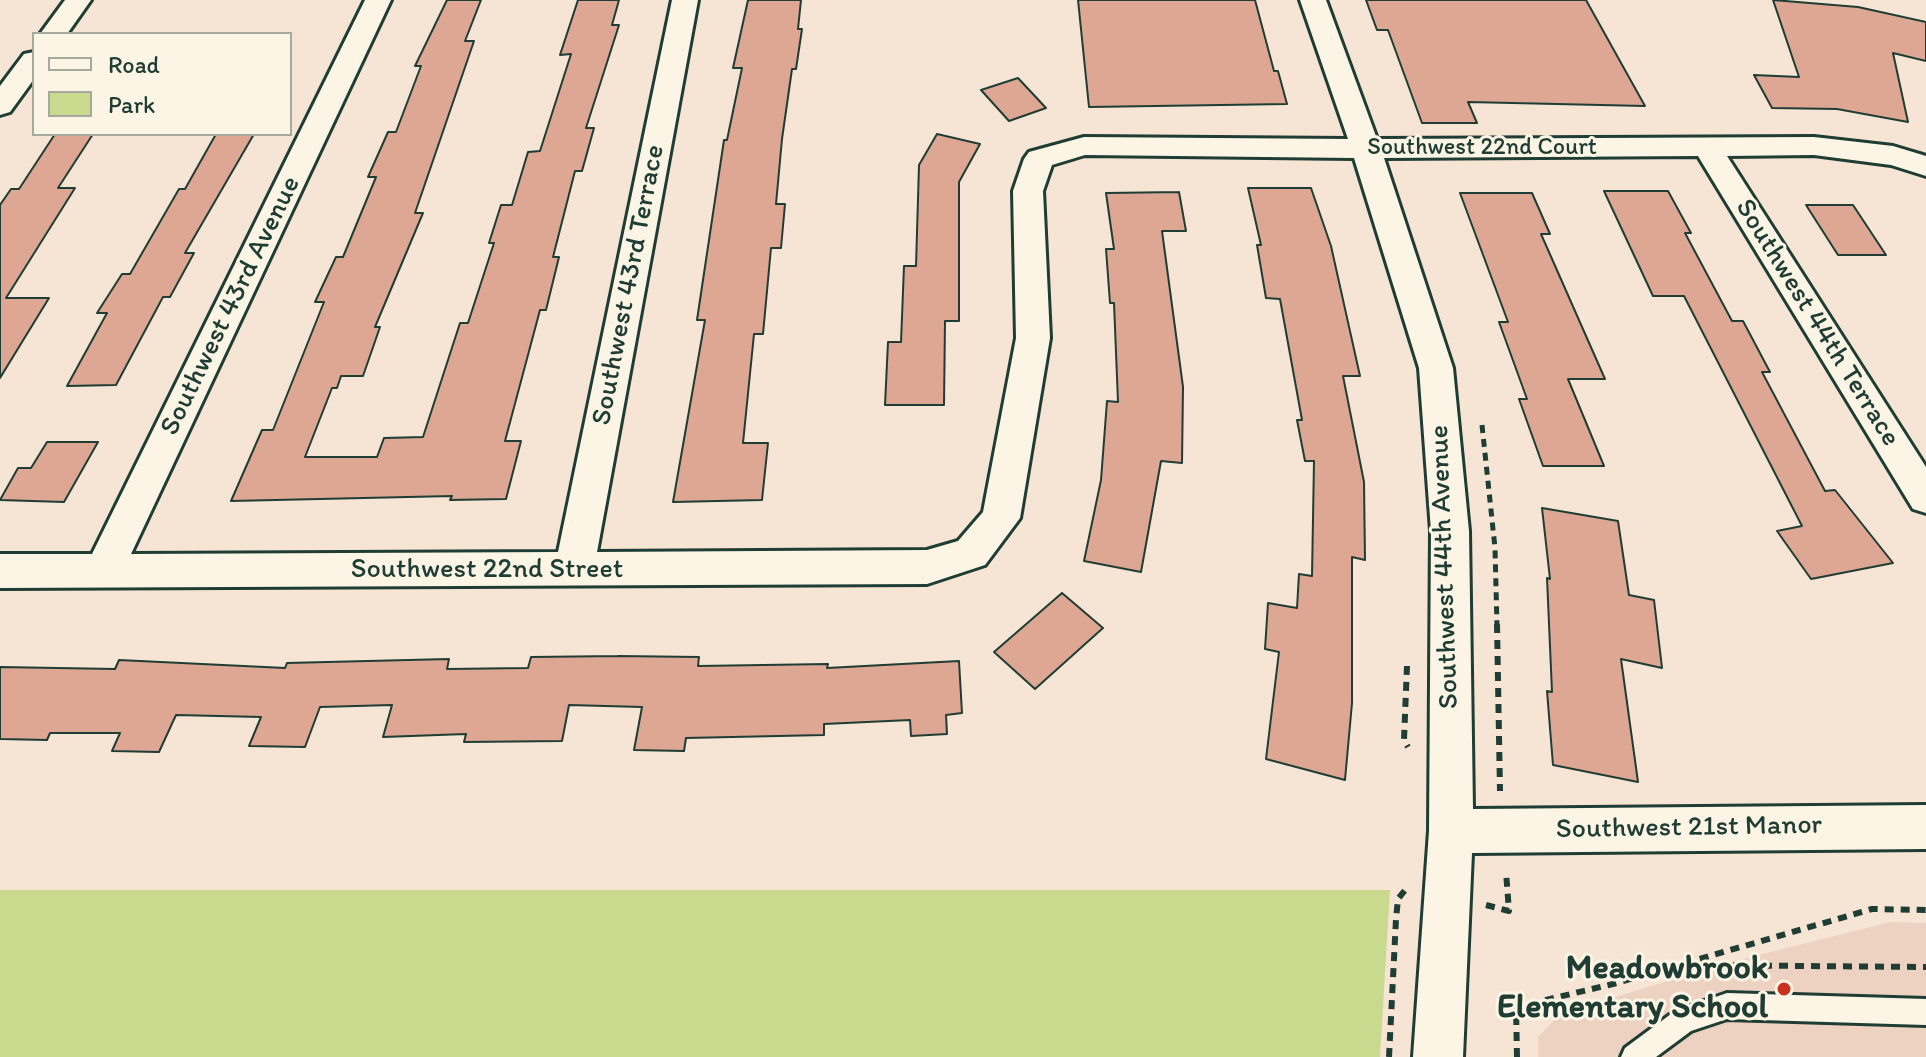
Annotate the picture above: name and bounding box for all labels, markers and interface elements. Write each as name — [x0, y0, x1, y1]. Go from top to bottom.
legend — [32, 32, 292, 136]
text: Road — [108, 50, 160, 79]
text: Park — [108, 90, 155, 119]
street label: Southwest 22nd Court — [1367, 134, 1597, 162]
street label: Southwest 43rd Terrace — [585, 142, 673, 428]
street label: Southwest 43rd Avenue — [154, 171, 308, 441]
street label: Southwest 44th Terrace — [1727, 193, 1907, 453]
street label: Southwest 44th Avenue — [1423, 424, 1467, 710]
street label: Southwest 22nd Street — [351, 553, 623, 587]
street label: Southwest 21st Manor — [1556, 809, 1822, 847]
place label: Meadowbrook Elementary School — [1497, 949, 1768, 1028]
marker: Meadowbrook Elementary School — [1775, 980, 1793, 998]

